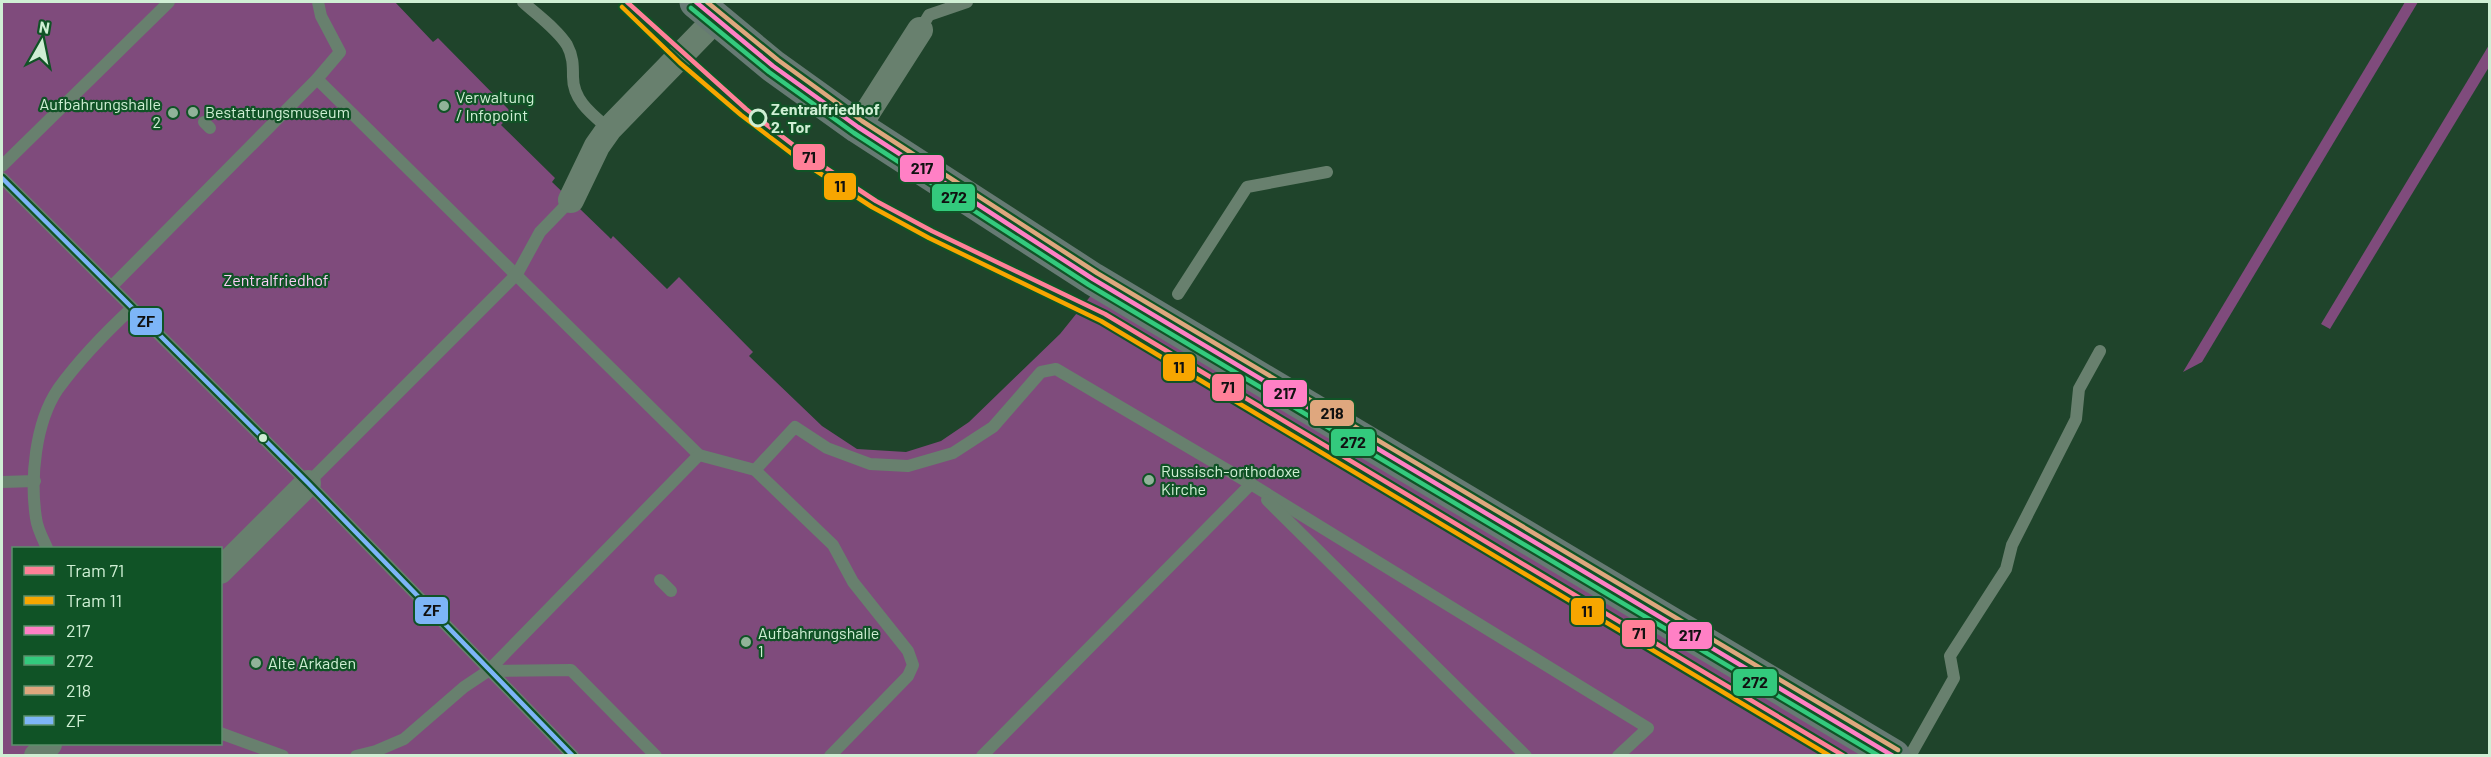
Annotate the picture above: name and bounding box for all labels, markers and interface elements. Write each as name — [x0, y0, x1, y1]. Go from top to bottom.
north arrow — [12, 12, 72, 72]
text: N — [38, 16, 51, 37]
place label: Verwaltung / Infopoint — [456, 87, 534, 124]
place label: Aufbahrungshalle 2 — [40, 94, 161, 131]
marker: Verwaltung / Infopoint — [437, 99, 451, 113]
place label: Zentralfriedhof 2. Tor — [771, 99, 880, 136]
place label: Bestattungsmuseum — [205, 102, 350, 121]
marker: Bestattungsmuseum — [186, 105, 200, 119]
marker: Aufbahrungshalle 2 — [166, 106, 180, 120]
marker: Zentralfriedhof 2. Tor — [749, 109, 767, 127]
line badge: 71 — [792, 143, 826, 171]
text: 71 — [802, 147, 816, 166]
line badge: 217 — [899, 154, 945, 183]
text: 217 — [911, 158, 933, 177]
line badge: 11 — [823, 172, 857, 201]
text: 11 — [834, 176, 846, 195]
line badge: 272 — [931, 183, 976, 212]
text: 272 — [941, 187, 967, 206]
park label: Zentralfriedhof — [223, 270, 329, 289]
line badge: ZF — [129, 307, 163, 336]
text: ZF — [137, 311, 155, 330]
line badge: 11 — [1162, 353, 1196, 382]
text: 11 — [1173, 357, 1185, 376]
line badge: 71 — [1211, 373, 1245, 402]
text: 71 — [1221, 377, 1235, 396]
line badge: 217 — [1262, 379, 1308, 408]
text: 217 — [1274, 383, 1296, 402]
line badge: 218 — [1309, 399, 1355, 427]
text: 218 — [1320, 403, 1344, 422]
line badge: 272 — [1330, 428, 1376, 457]
unlabelled marker — [257, 432, 269, 444]
text: 272 — [1340, 432, 1366, 451]
place label: Russisch-orthodoxe Kirche — [1161, 461, 1300, 498]
marker: Russisch-orthodoxe Kirche — [1142, 473, 1156, 487]
legend — [12, 547, 222, 745]
text: Tram 71 — [66, 559, 124, 581]
text: Tram 11 — [66, 589, 122, 611]
line badge: ZF — [414, 596, 449, 625]
line badge: 11 — [1570, 597, 1605, 626]
text: ZF — [423, 600, 441, 619]
text: 11 — [1581, 601, 1593, 620]
text: 217 — [66, 619, 91, 641]
line badge: 71 — [1621, 619, 1656, 648]
line badge: 217 — [1667, 621, 1713, 650]
place label: Aufbahrungshalle 1 — [758, 623, 879, 660]
text: 71 — [1632, 623, 1646, 642]
text: 217 — [1679, 625, 1701, 644]
marker: Aufbahrungshalle 1 — [739, 635, 753, 649]
text: 272 — [66, 649, 94, 671]
place label: Alte Arkaden — [268, 653, 356, 672]
marker: Alte Arkaden — [249, 656, 263, 670]
line badge: 272 — [1732, 668, 1778, 697]
text: 272 — [1742, 672, 1768, 691]
text: 218 — [66, 679, 91, 701]
text: ZF — [66, 709, 86, 731]

